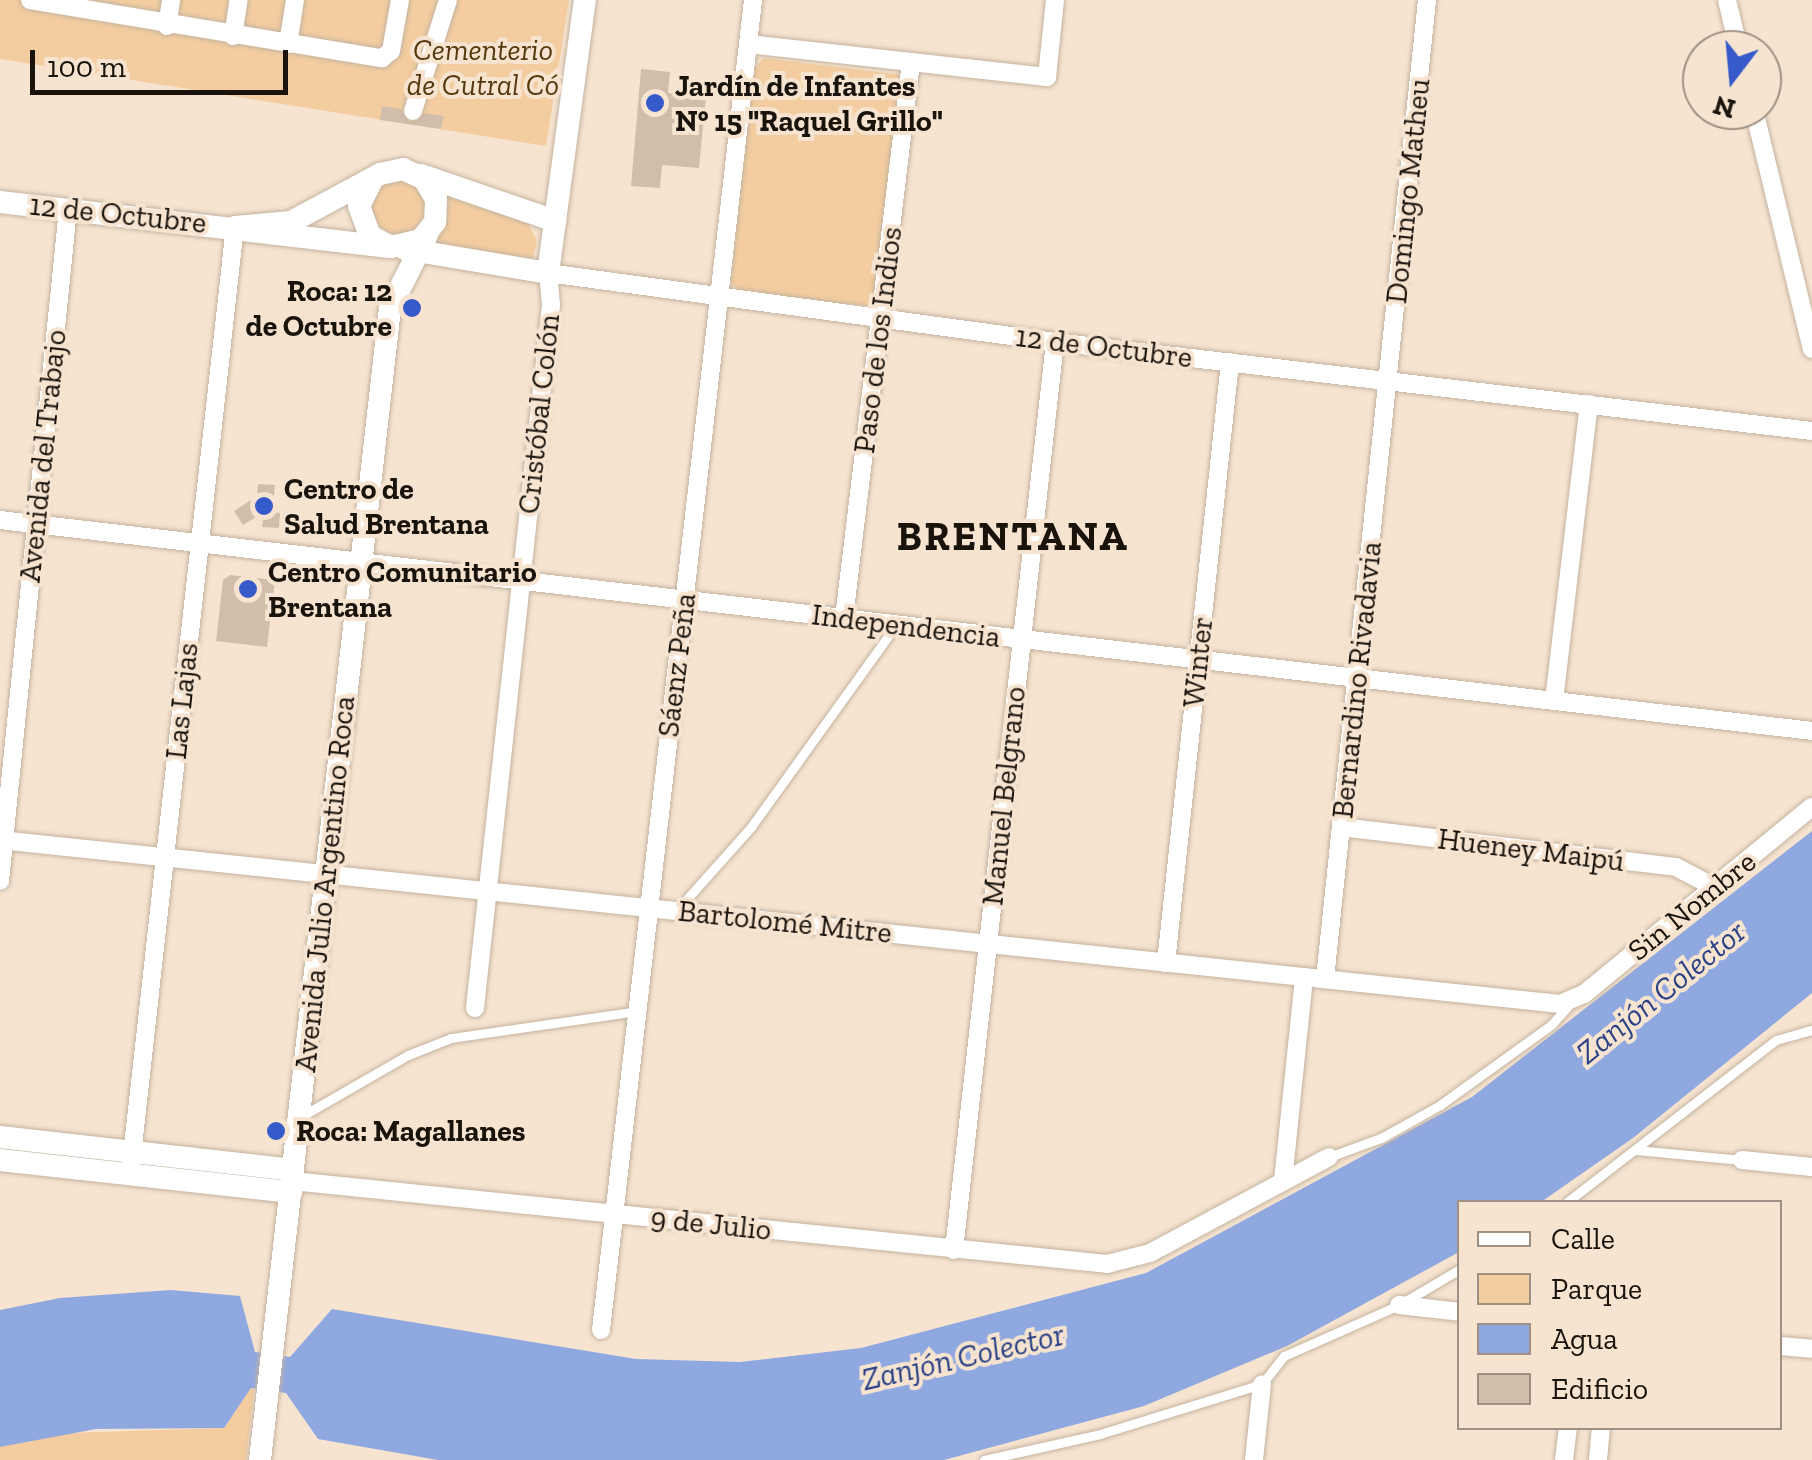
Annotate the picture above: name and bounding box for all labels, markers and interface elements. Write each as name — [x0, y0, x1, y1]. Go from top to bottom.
scale bar — [35, 30, 292, 92]
north arrow — [1682, 30, 1782, 130]
park label: Cementerio de Cutral Có — [407, 32, 559, 102]
text: 100 m — [47, 49, 126, 85]
place label: Jardín de Infantes N° 15 "Raquel Grillo" — [675, 68, 943, 138]
street label: Domingo Matheu — [1378, 77, 1438, 305]
text: N — [1709, 89, 1739, 126]
marker: Jardín de Infantes N° 15 "Raquel Grillo" — [644, 92, 666, 114]
street label: 12 de Octubre — [28, 187, 208, 241]
street label: Paso de los Indios — [846, 225, 910, 455]
place label: Roca: 12 de Octubre — [246, 273, 392, 344]
marker: Roca: 12 de Octubre — [401, 297, 423, 319]
street label: Cristóbal Colón — [511, 312, 567, 516]
street label: 12 de Octubre — [1014, 318, 1194, 376]
street label: Avenida del Trabajo — [12, 328, 74, 584]
place label: Centro de Salud Brentana — [284, 471, 489, 542]
marker: Centro de Salud Brentana — [253, 495, 275, 517]
district label: BRENTANA — [897, 512, 1129, 560]
street label: Bernardino Rivadavia — [1325, 540, 1389, 820]
place label: Centro Comunitario Brentana — [268, 554, 537, 624]
marker: Centro Comunitario Brentana — [237, 578, 259, 600]
street label: Sáenz Peña — [650, 591, 704, 739]
street label: Independencia — [810, 597, 1002, 655]
street label: Winter — [1175, 615, 1221, 709]
street label: Las Lajas — [158, 641, 206, 761]
street label: Manuel Belgrano — [975, 685, 1033, 907]
street label: Avenida Julio Argentino Roca — [287, 693, 363, 1075]
street label: Hueney Maipú — [1435, 821, 1627, 879]
street label: Sin Nombre — [1621, 844, 1763, 968]
street label: Bartolomé Mitre — [676, 893, 894, 951]
water label: Zanjón Colector — [1569, 912, 1753, 1072]
place label: Roca: Magallanes — [296, 1113, 525, 1149]
marker: Roca: Magallanes — [265, 1120, 287, 1142]
street label: 9 de Julio — [649, 1200, 773, 1248]
legend — [1457, 1200, 1782, 1430]
text: Calle — [1551, 1221, 1615, 1257]
text: Parque — [1551, 1271, 1642, 1307]
water label: Zanjón Colector — [858, 1315, 1068, 1399]
text: Agua — [1551, 1321, 1618, 1357]
text: Edificio — [1551, 1371, 1648, 1407]

